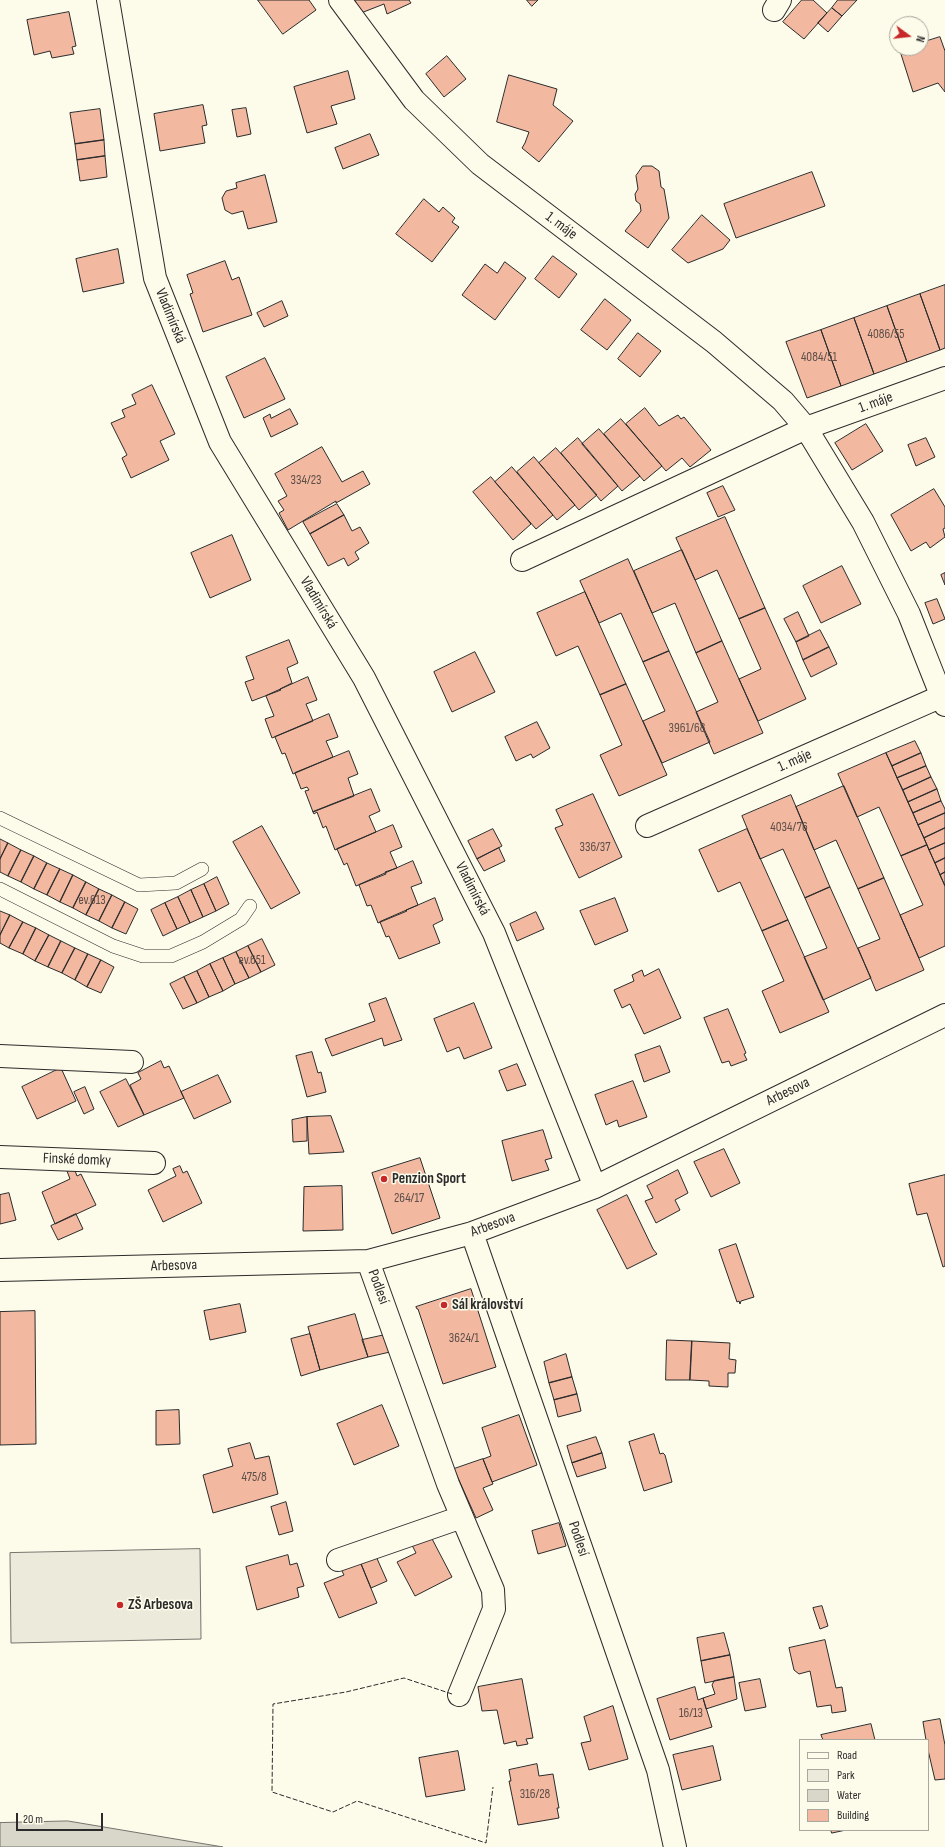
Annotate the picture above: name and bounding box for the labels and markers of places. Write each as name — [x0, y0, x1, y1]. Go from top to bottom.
place label: Penzion Sport — [392, 1170, 466, 1188]
marker: Penzion Sport — [379, 1174, 389, 1184]
place label: Sál království — [452, 1296, 523, 1314]
marker: Sál království — [439, 1300, 449, 1310]
place label: ZŠ Arbesova — [128, 1596, 193, 1614]
marker: ZŠ Arbesova — [115, 1600, 125, 1610]

